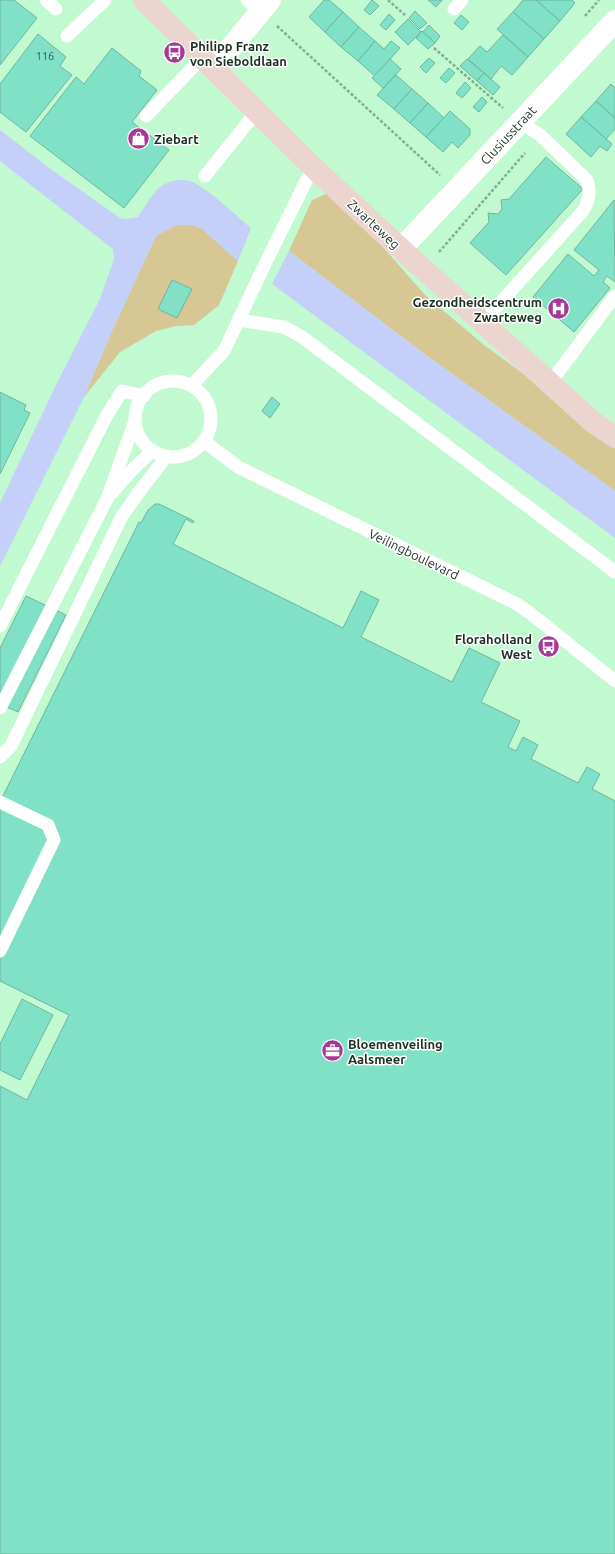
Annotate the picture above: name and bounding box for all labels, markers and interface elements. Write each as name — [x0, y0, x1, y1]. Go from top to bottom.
place label: Philipp Franz von Sieboldlaan — [190, 39, 287, 68]
bus stop icon: Philipp Franz von Sieboldlaan — [161, 40, 187, 66]
house number: 116 — [36, 50, 54, 62]
street label: Clusiusstraat — [477, 103, 539, 167]
shop icon: Ziebart — [126, 126, 152, 152]
place label: Ziebart — [154, 132, 199, 146]
street label: Zwarteweg — [345, 196, 403, 252]
place label: Gezondheidscentrum Zwarteweg — [412, 295, 542, 324]
hospital icon: Gezondheidscentrum Zwarteweg — [545, 296, 571, 322]
street label: Veilingboulevard — [367, 526, 461, 582]
place label: Floraholland West — [455, 632, 532, 661]
bus stop icon: Floraholland West — [535, 633, 561, 659]
place label: Bloemenveiling Aalsmeer — [348, 1037, 443, 1066]
office icon: Bloemenveiling Aalsmeer — [320, 1038, 346, 1064]

